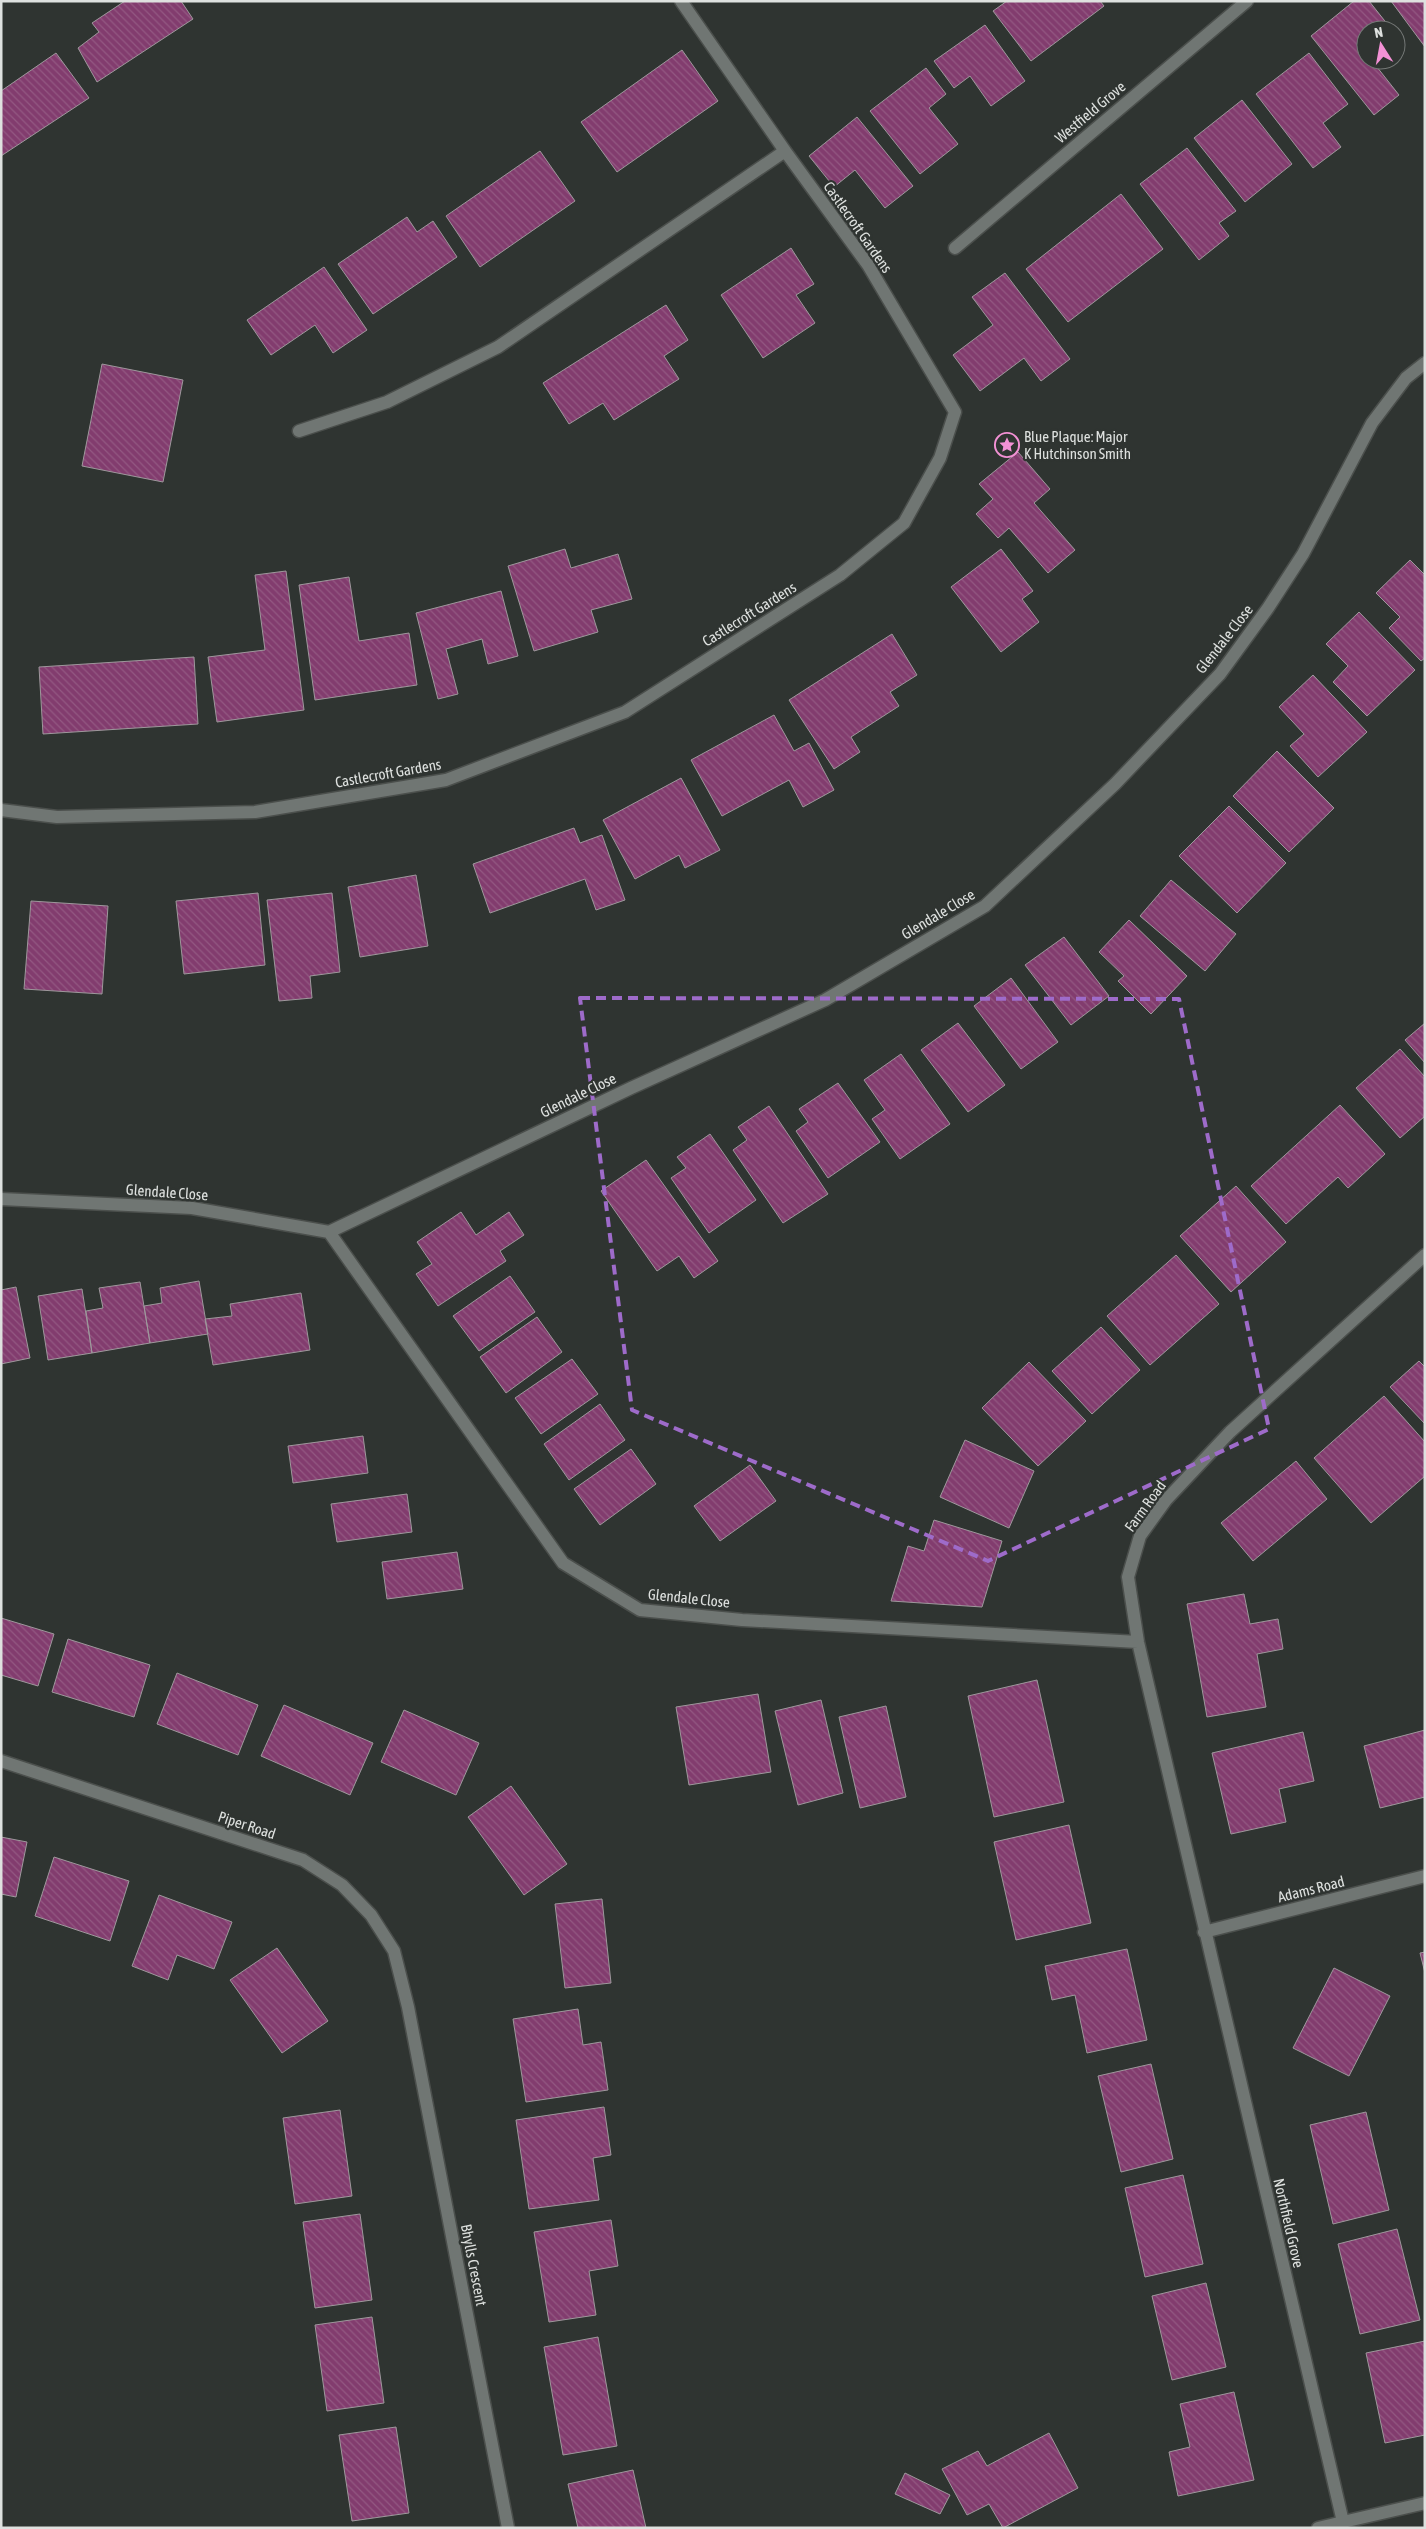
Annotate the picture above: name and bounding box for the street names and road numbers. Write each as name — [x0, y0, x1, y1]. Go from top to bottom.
street label: Westfield Grove — [1051, 78, 1129, 146]
street label: Castlecroft Gardens — [820, 178, 896, 276]
street label: Castlecroft Gardens — [699, 578, 799, 650]
street label: Glendale Close — [1192, 601, 1256, 677]
street label: Castlecroft Gardens — [334, 755, 442, 791]
street label: Glendale Close — [898, 885, 978, 942]
street label: Glendale Close — [537, 1069, 619, 1121]
street label: Glendale Close — [125, 1181, 209, 1203]
street label: Farm Road — [1121, 1477, 1169, 1535]
street label: Glendale Close — [647, 1585, 731, 1611]
street label: Piper Road — [216, 1808, 278, 1842]
street label: Adams Road — [1276, 1872, 1346, 1906]
street label: Northfield Grove — [1270, 2177, 1308, 2270]
street label: Bhylls Crescent — [458, 2223, 490, 2307]

